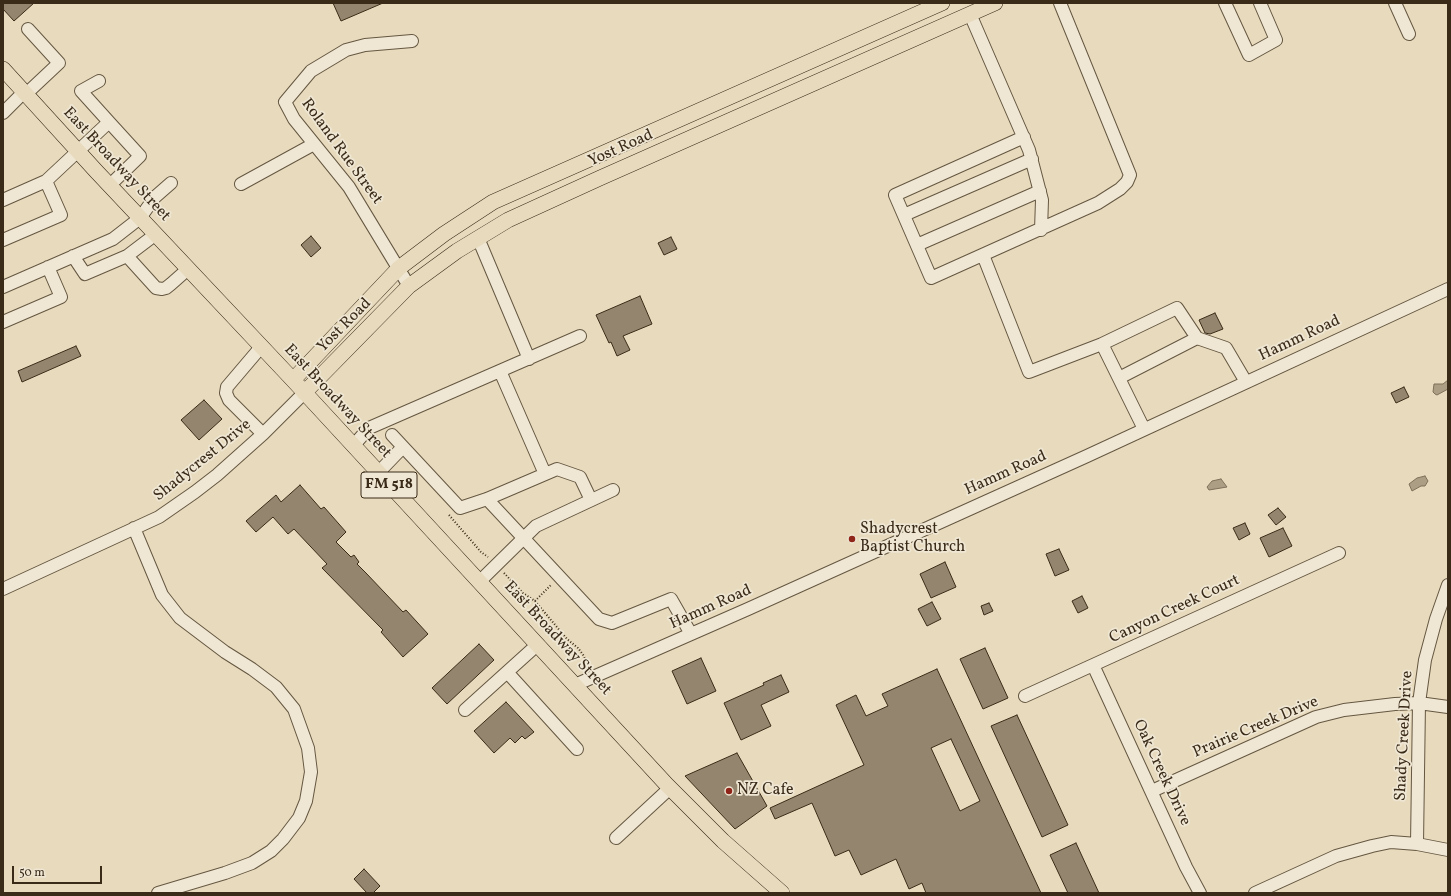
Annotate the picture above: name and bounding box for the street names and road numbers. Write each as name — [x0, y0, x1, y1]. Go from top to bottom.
street label: Roland Rue Street — [296, 95, 386, 209]
street label: East Broadway Street — [58, 104, 174, 226]
street label: Yost Road — [586, 126, 656, 172]
street label: Yost Road — [314, 295, 376, 357]
street label: Hamm Road — [1256, 312, 1344, 366]
street label: East Broadway Street — [279, 341, 395, 463]
street label: Shadycrest Drive — [150, 416, 256, 506]
street label: Hamm Road — [962, 447, 1050, 501]
road number: FM 518 — [361, 472, 417, 498]
street label: Canyon Creek Court — [1107, 571, 1243, 649]
street label: East Broadway Street — [499, 578, 615, 700]
street label: Hamm Road — [667, 581, 755, 635]
street label: Shady Creek Drive — [1392, 670, 1418, 802]
street label: Prairie Creek Drive — [1190, 693, 1322, 763]
street label: Oak Creek Drive — [1128, 717, 1194, 829]

